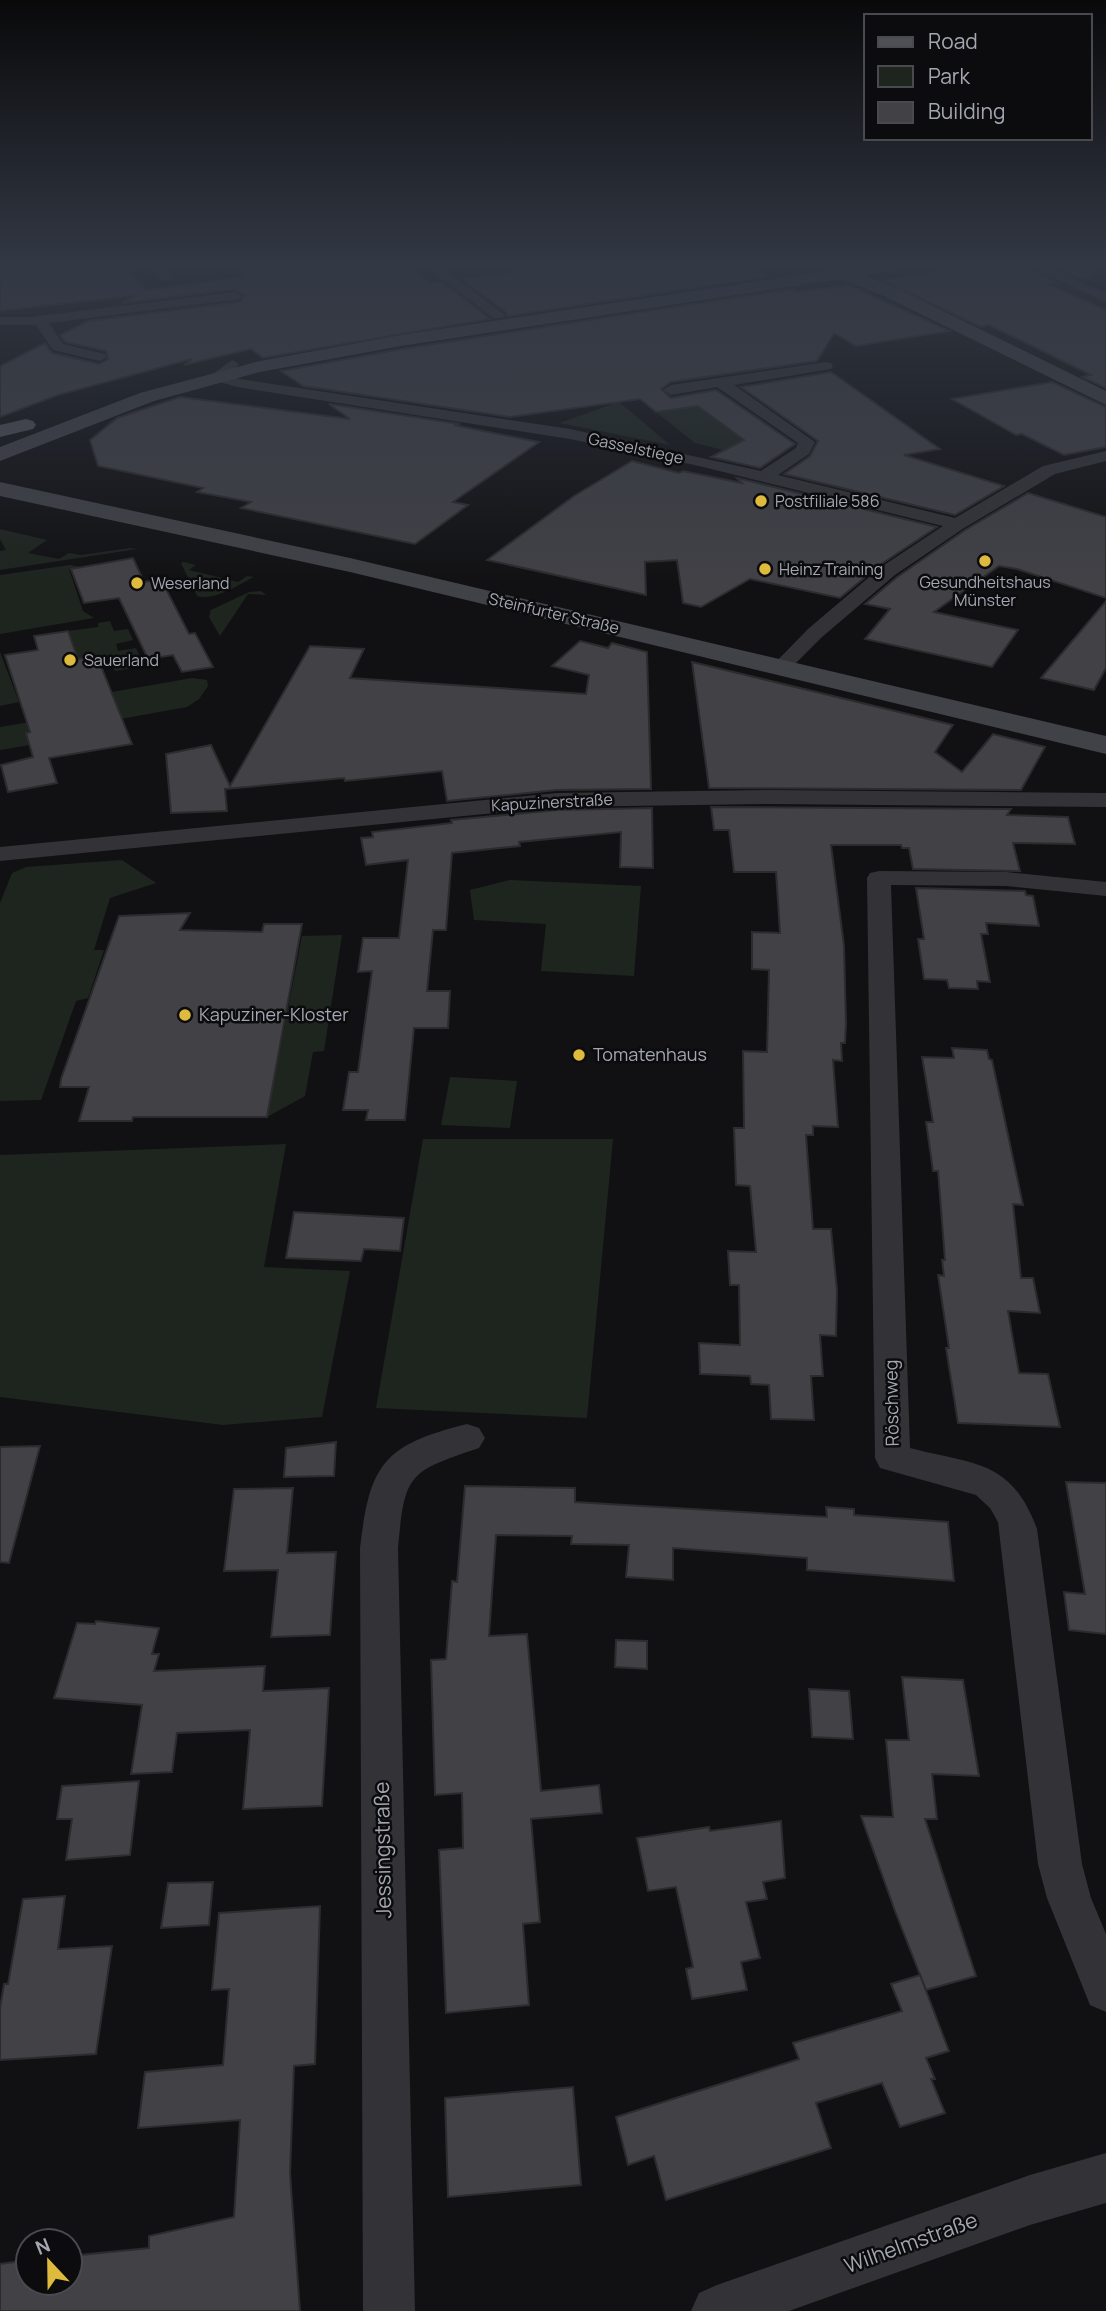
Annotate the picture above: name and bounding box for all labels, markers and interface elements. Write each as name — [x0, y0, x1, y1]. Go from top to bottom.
legend — [864, 14, 1092, 140]
text: Road — [928, 27, 978, 55]
text: Park — [928, 62, 970, 90]
text: Building — [928, 97, 1005, 125]
street label: Gasselstiege — [586, 427, 686, 469]
place label: Postfiliale 586 — [775, 490, 880, 512]
marker: Postfiliale 586 — [753, 493, 769, 509]
marker: Gesundheitshaus Münster — [977, 553, 993, 569]
place label: Heinz Training — [779, 558, 883, 580]
marker: Heinz Training — [757, 561, 773, 577]
place label: Gesundheitshaus Münster — [919, 571, 1051, 611]
place label: Weserland — [151, 572, 229, 594]
marker: Weserland — [129, 575, 145, 591]
street label: Steinfurter Straße — [487, 587, 621, 639]
place label: Sauerland — [84, 649, 159, 671]
marker: Sauerland — [62, 652, 78, 668]
street label: Kapuzinerstraße — [491, 788, 613, 816]
place label: Kapuziner-Kloster — [199, 1002, 349, 1026]
marker: Kapuziner-Kloster — [177, 1007, 193, 1023]
place label: Tomatenhaus — [593, 1042, 707, 1066]
marker: Tomatenhaus — [571, 1047, 587, 1063]
street label: Röschweg — [878, 1359, 904, 1447]
street label: Jessingstraße — [367, 1781, 397, 1919]
street label: Wilhelmstraße — [840, 2205, 981, 2279]
north arrow — [14, 2227, 84, 2297]
text: N — [31, 2232, 54, 2261]

